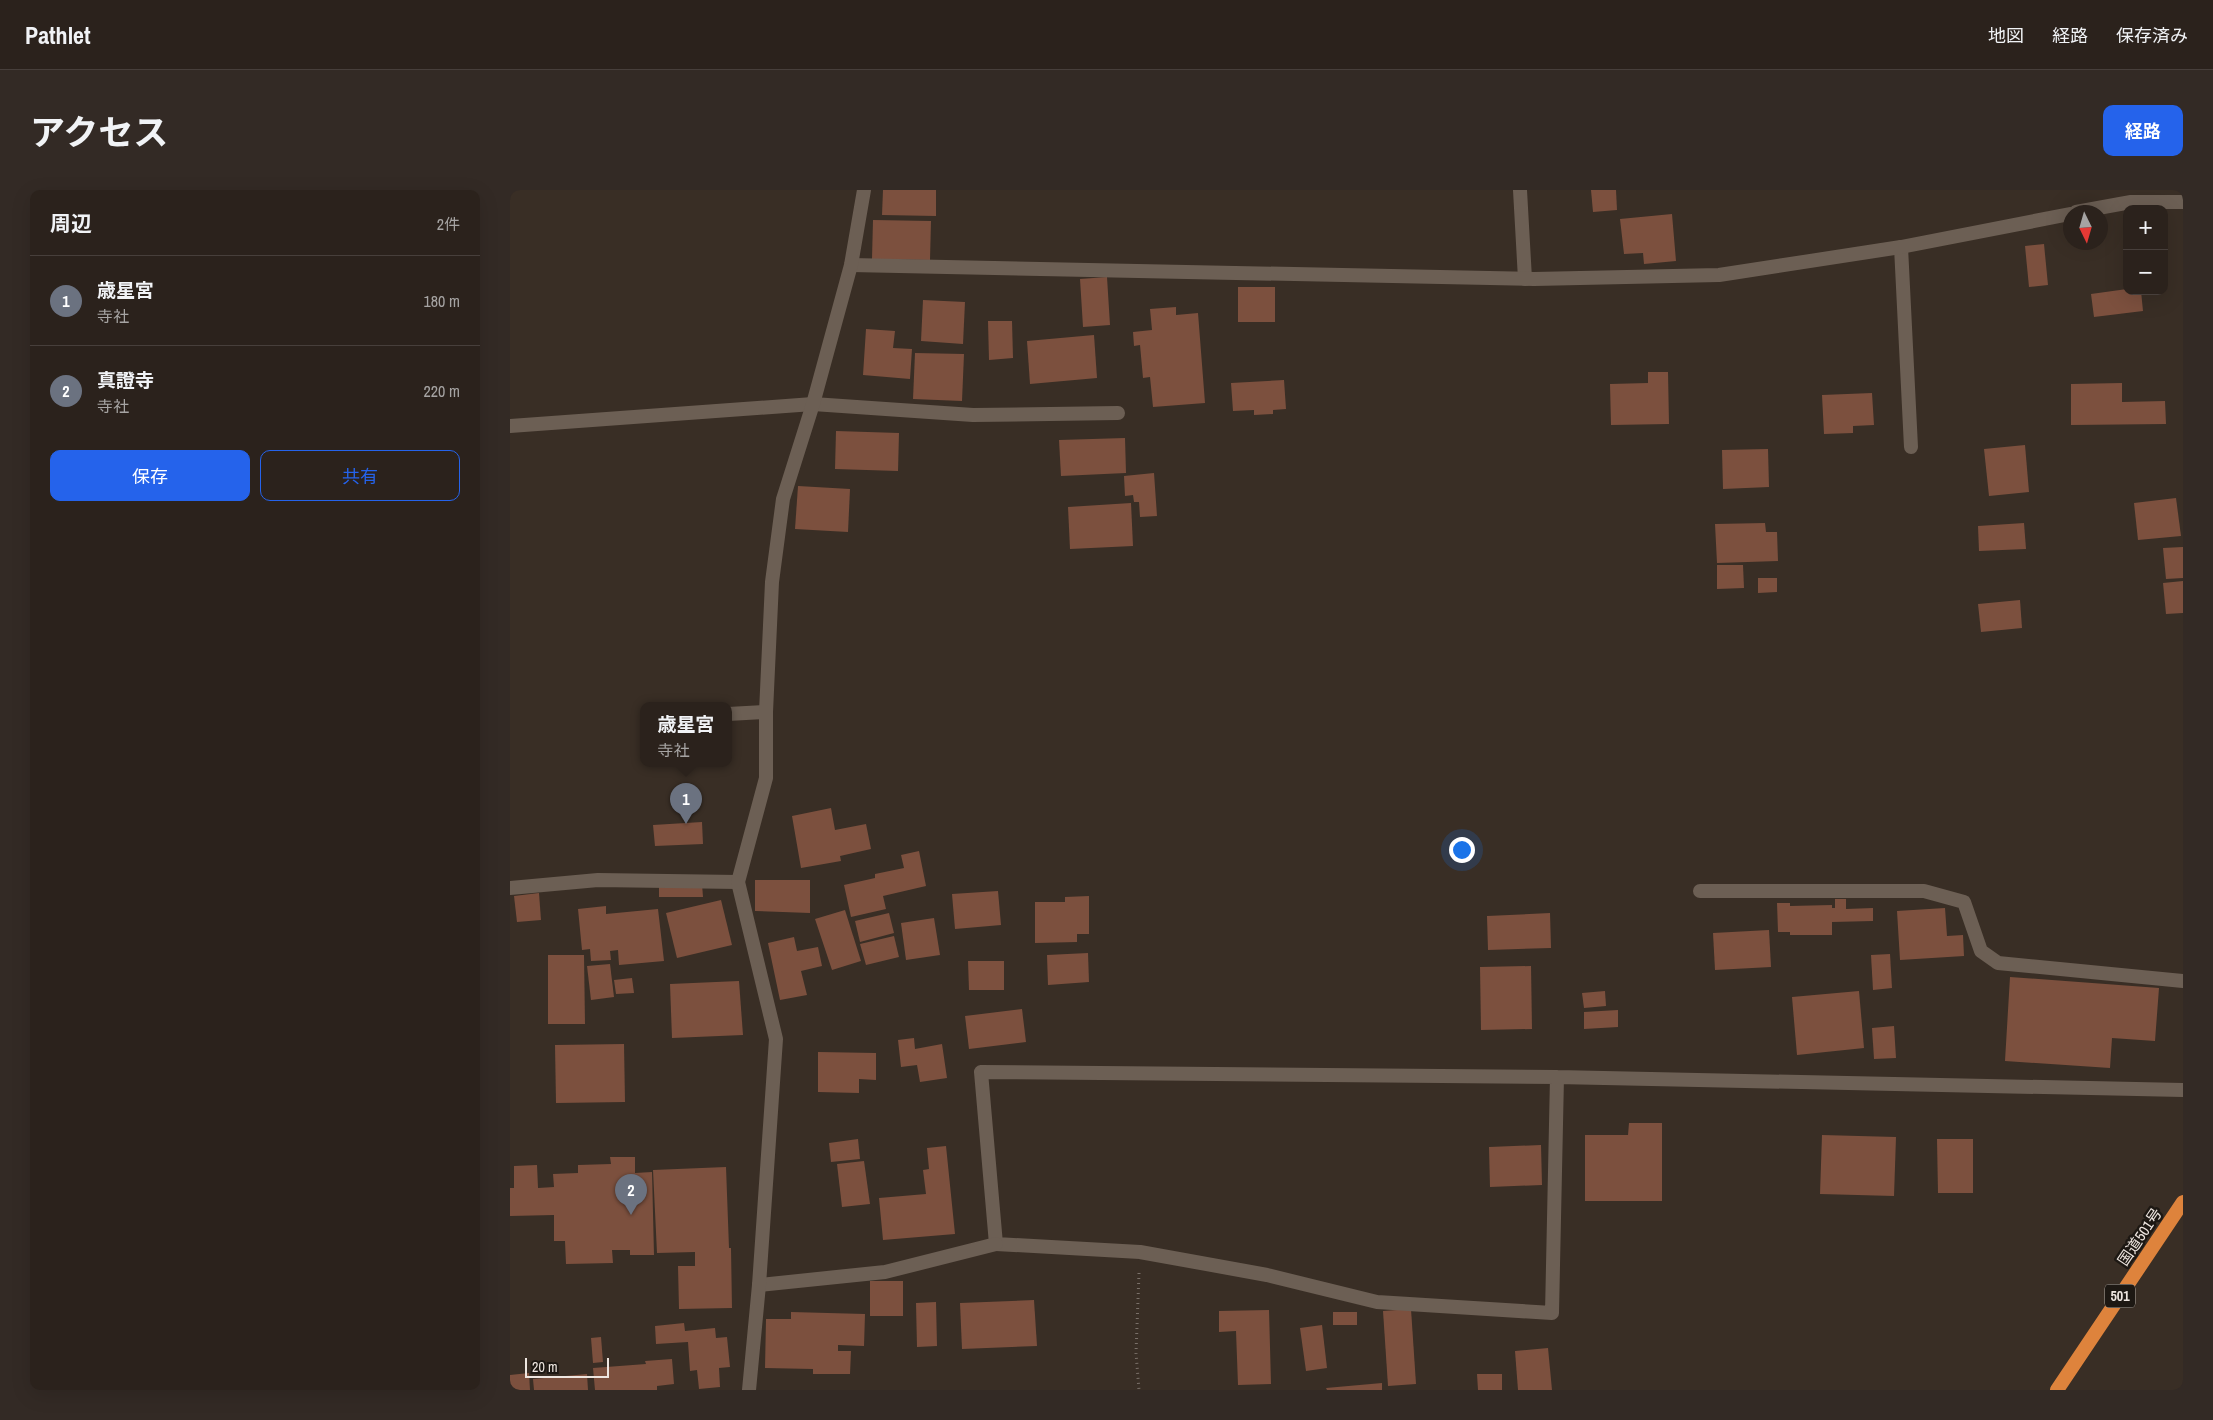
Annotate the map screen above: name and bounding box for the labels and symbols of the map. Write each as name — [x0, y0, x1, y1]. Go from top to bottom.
north arrow — [2063, 205, 2108, 250]
pin: 1 — [670, 783, 702, 824]
your location — [1449, 837, 1475, 863]
pin: 2 — [615, 1174, 647, 1215]
street label: 国道501号 — [2113, 1204, 2167, 1270]
road number: 501 — [2105, 1284, 2135, 1308]
scale bar — [525, 1355, 609, 1378]

